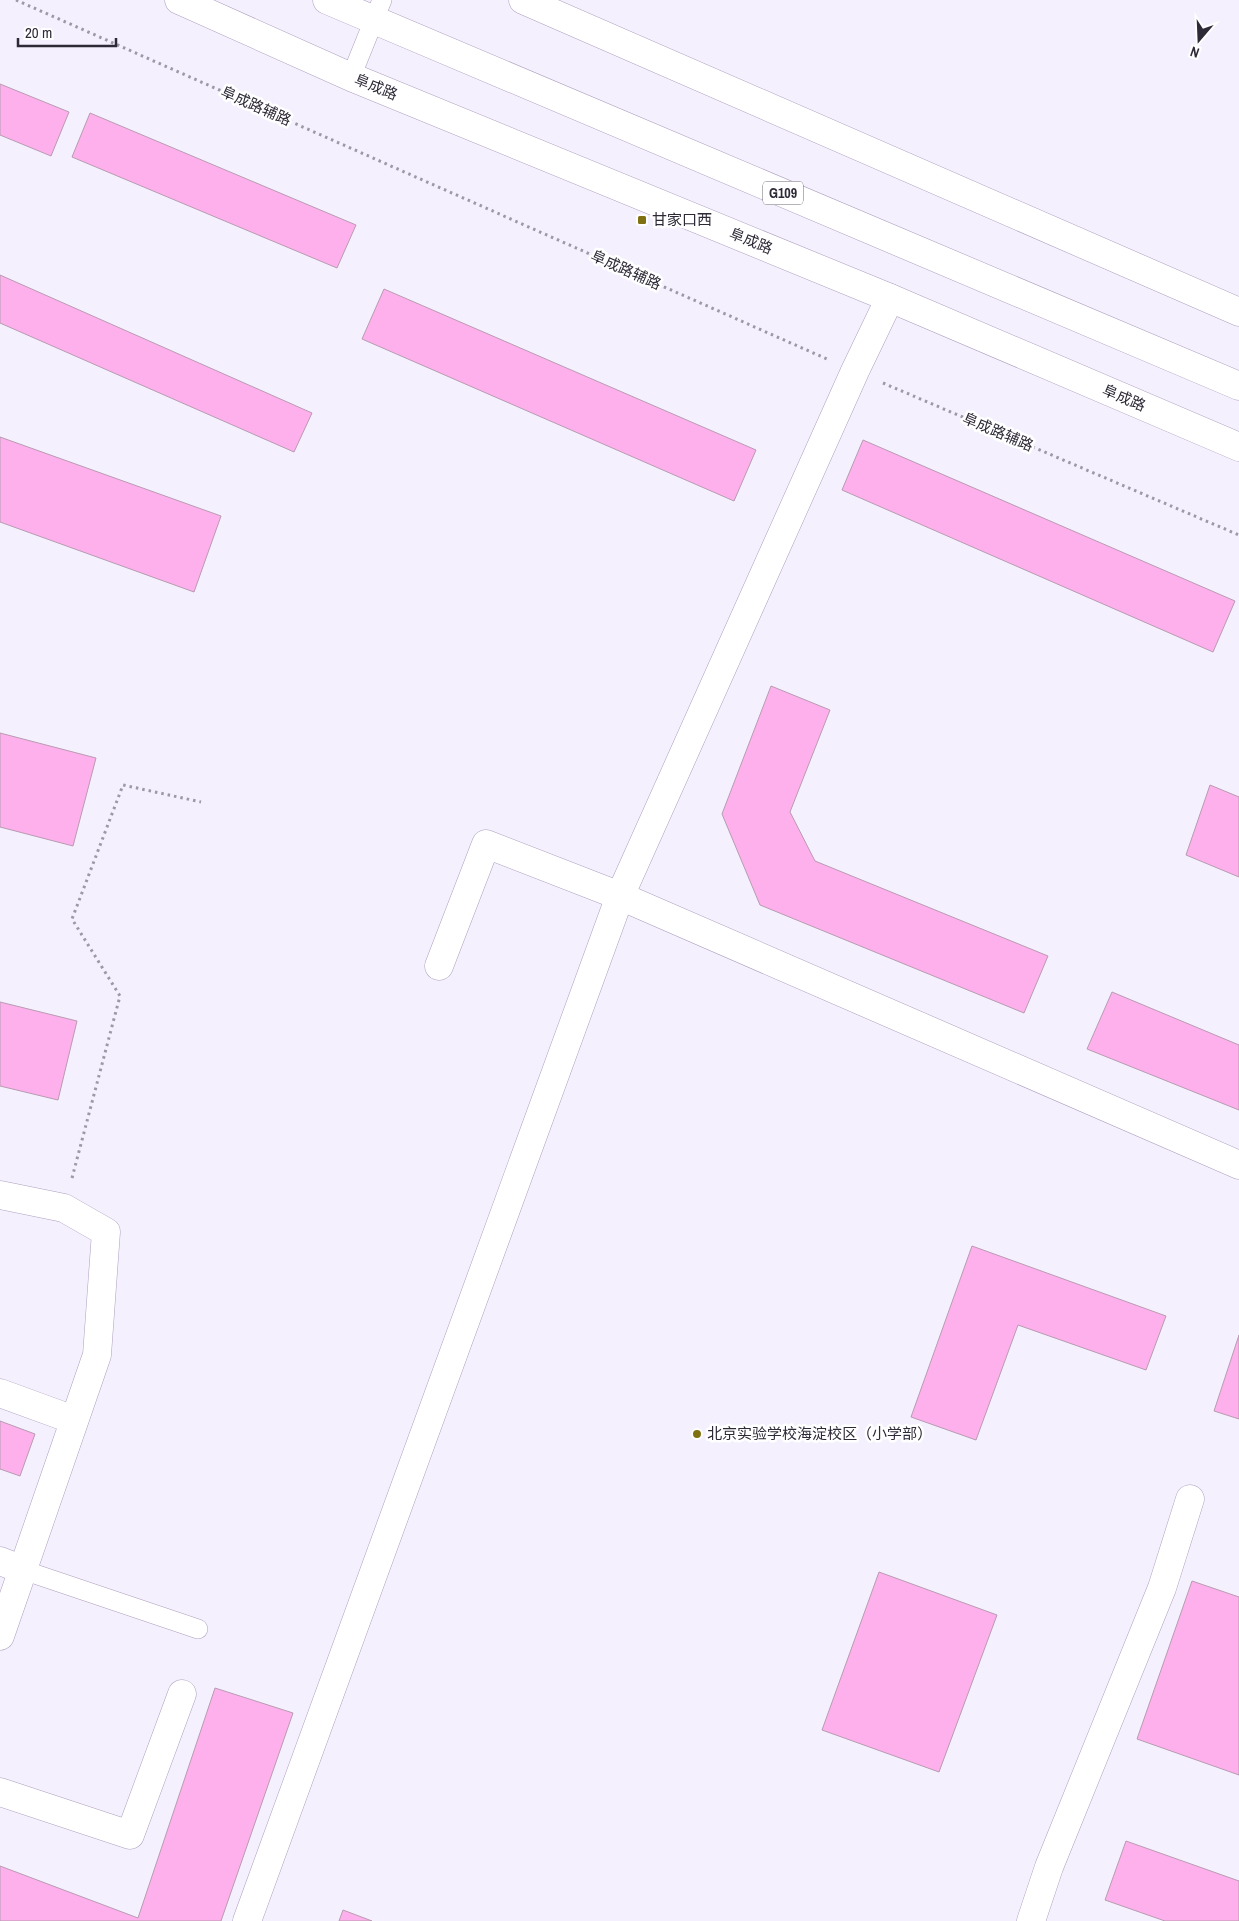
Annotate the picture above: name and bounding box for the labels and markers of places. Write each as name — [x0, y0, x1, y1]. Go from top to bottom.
place label: 甘家口西 — [652, 209, 712, 230]
marker: 甘家口西 — [636, 214, 648, 226]
place label: 北京实验学校海淀校区（小学部） — [707, 1423, 932, 1444]
marker: 北京实验学校海淀校区（小学部） — [691, 1428, 703, 1440]

